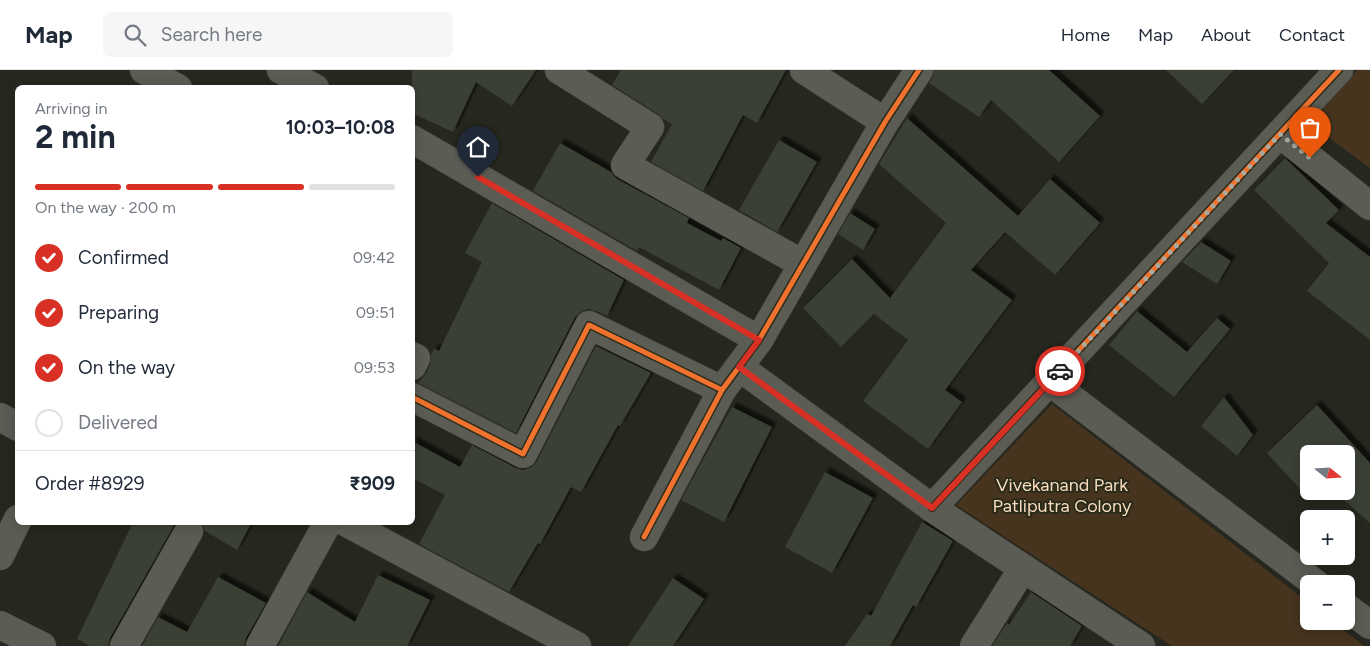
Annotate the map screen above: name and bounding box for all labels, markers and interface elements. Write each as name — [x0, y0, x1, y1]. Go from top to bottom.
search box — [103, 12, 453, 57]
text: Map — [25, 20, 73, 49]
icon: search — [121, 21, 149, 49]
text: Search here — [161, 23, 262, 46]
text: Home — [1061, 24, 1110, 46]
text: Map — [1138, 24, 1173, 46]
text: About — [1201, 24, 1251, 46]
text: Contact — [1279, 24, 1345, 46]
text: Arriving in — [35, 99, 107, 118]
pin — [1289, 107, 1331, 158]
icon: bag — [1296, 114, 1324, 142]
text: 10:03–10:08 — [286, 116, 395, 139]
text: 2 min — [35, 118, 116, 156]
pin — [457, 126, 499, 177]
icon: home — [464, 133, 492, 161]
text: On the way · 200 m — [35, 198, 176, 217]
icon: check — [35, 244, 63, 272]
text: Confirmed — [78, 246, 169, 269]
text: 09:42 — [353, 248, 395, 267]
icon: check — [35, 299, 63, 327]
text: Preparing — [78, 301, 159, 324]
text: 09:51 — [356, 303, 395, 322]
courier — [1035, 346, 1085, 396]
icon: check — [35, 354, 63, 382]
text: On the way — [78, 356, 175, 379]
icon: car — [1046, 357, 1074, 385]
text: 09:53 — [354, 358, 395, 377]
text: Delivered — [78, 411, 158, 434]
north arrow — [1300, 445, 1355, 500]
map controls — [1300, 445, 1355, 630]
text: Order #8929 — [35, 472, 145, 495]
text: ₹909 — [349, 472, 395, 495]
park label: Vivekanand Park Patliputra Colony — [993, 474, 1132, 517]
button: + — [1300, 510, 1355, 565]
button: − — [1300, 575, 1355, 630]

